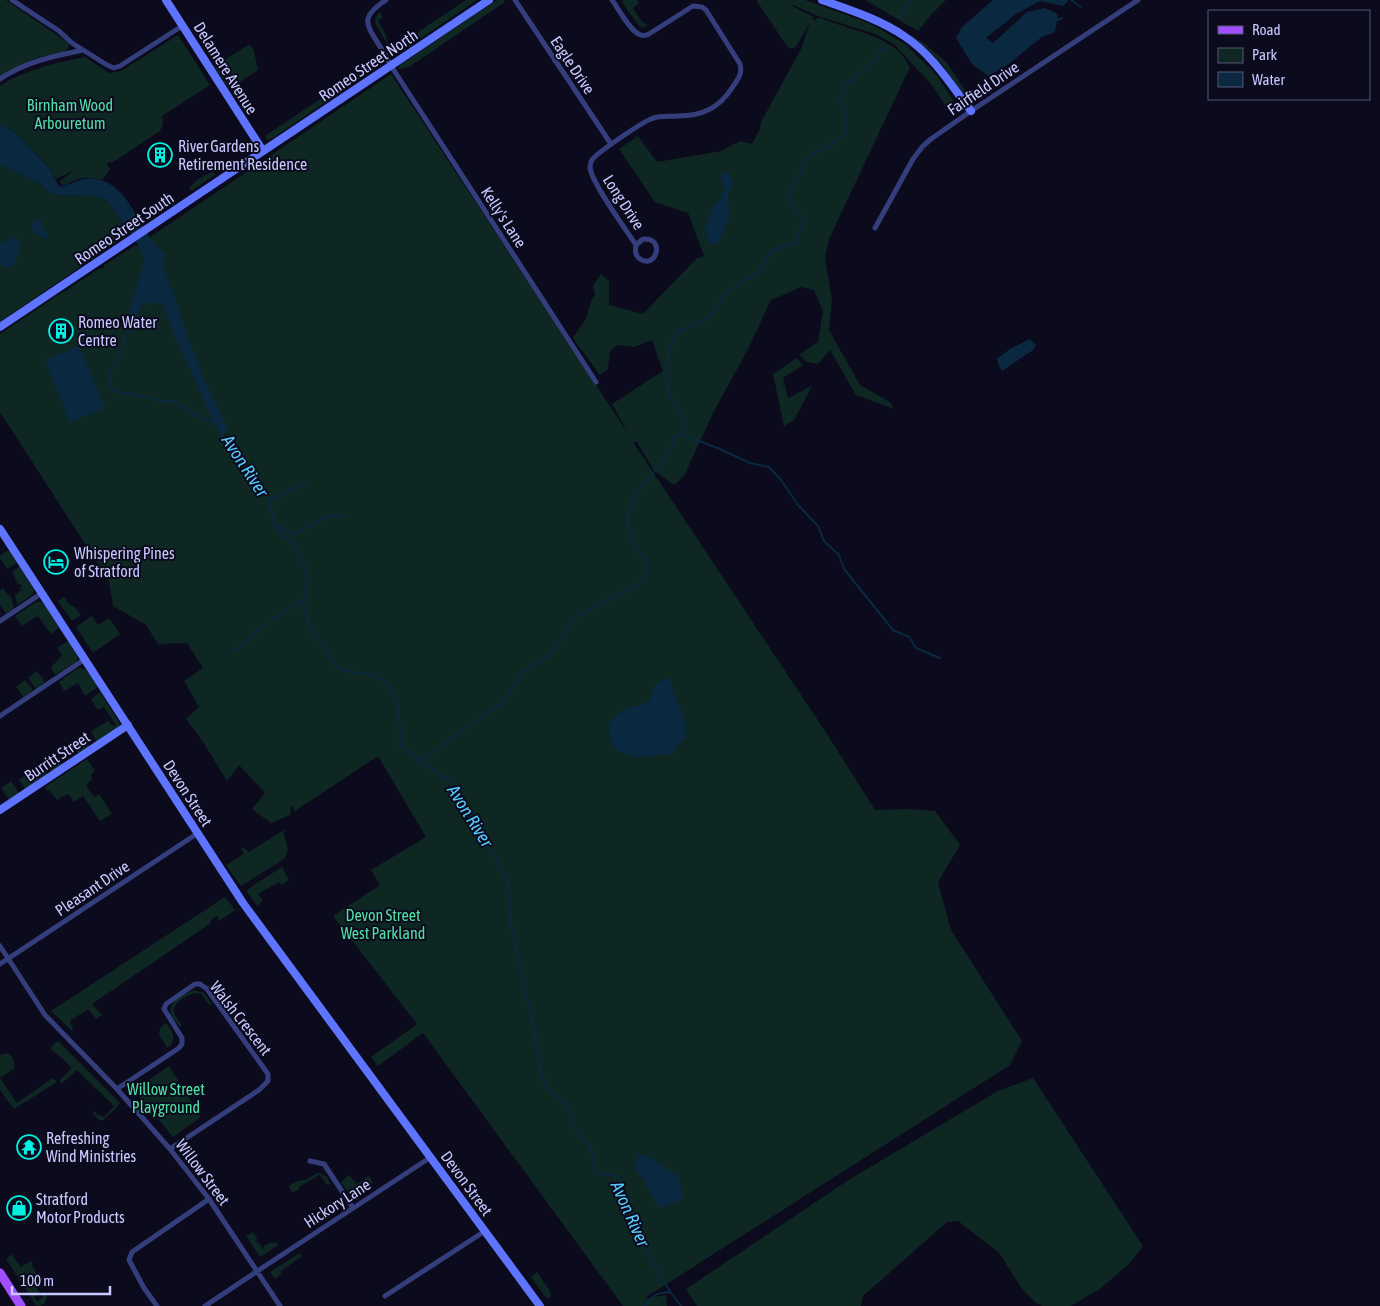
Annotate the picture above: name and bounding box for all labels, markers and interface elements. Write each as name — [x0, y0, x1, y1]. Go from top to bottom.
legend — [1208, 10, 1370, 100]
street label: Delamere Avenue — [191, 19, 261, 117]
text: Road — [1252, 21, 1281, 38]
street label: Romeo Street North — [315, 25, 421, 105]
street label: Eagle Drive — [546, 33, 599, 98]
text: Park — [1252, 46, 1277, 63]
street label: Fairfield Drive — [944, 58, 1022, 118]
text: Water — [1252, 71, 1285, 88]
park label: Birnham Wood Arbouretum — [27, 96, 113, 132]
place label: River Gardens Retirement Residence — [178, 137, 307, 173]
building icon: River Gardens Retirement Residence — [147, 142, 173, 168]
street label: Long Drive — [599, 171, 648, 233]
street label: Kelly's Lane — [477, 183, 530, 251]
street label: Romeo Street South — [71, 188, 177, 268]
place label: Romeo Water Centre — [78, 313, 157, 349]
building icon: Romeo Water Centre — [48, 318, 74, 344]
water label: Avon River — [217, 430, 274, 501]
place label: Whispering Pines of Stratford — [74, 544, 175, 580]
hotel icon: Whispering Pines of Stratford — [43, 549, 69, 575]
street label: Burritt Street — [21, 727, 93, 784]
street label: Devon Street — [160, 757, 216, 830]
water label: Avon River — [443, 780, 498, 851]
street label: Pleasant Drive — [52, 857, 132, 919]
park label: Devon Street West Parkland — [341, 906, 425, 942]
street label: Walsh Crescent — [207, 977, 276, 1059]
park label: Willow Street Playground — [127, 1080, 205, 1117]
place label: Refreshing Wind Ministries — [46, 1129, 137, 1165]
temple icon: Refreshing Wind Ministries — [16, 1134, 42, 1160]
street label: Willow Street — [172, 1136, 234, 1209]
street label: Devon Street — [438, 1147, 497, 1219]
street label: Hickory Lane — [301, 1175, 374, 1232]
water label: Avon River — [606, 1177, 654, 1250]
place label: Stratford Motor Products — [36, 1190, 125, 1226]
shop icon: Stratford Motor Products — [6, 1195, 32, 1221]
scale bar — [12, 1264, 110, 1296]
text: 100 m — [20, 1272, 54, 1289]

